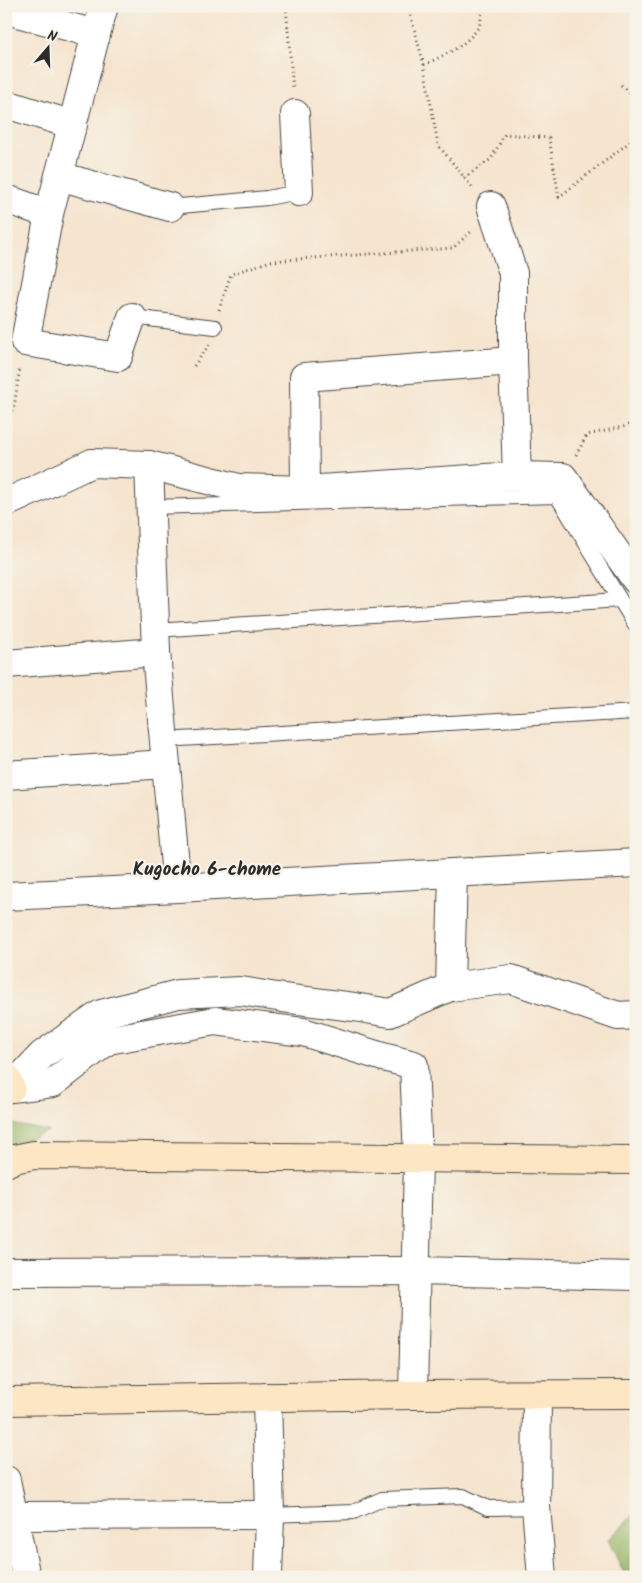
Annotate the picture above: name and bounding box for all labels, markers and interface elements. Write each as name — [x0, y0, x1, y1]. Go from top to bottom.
north arrow — [22, 22, 72, 72]
text: N — [44, 25, 60, 49]
district label: Kugocho 6-chome — [133, 855, 281, 885]

